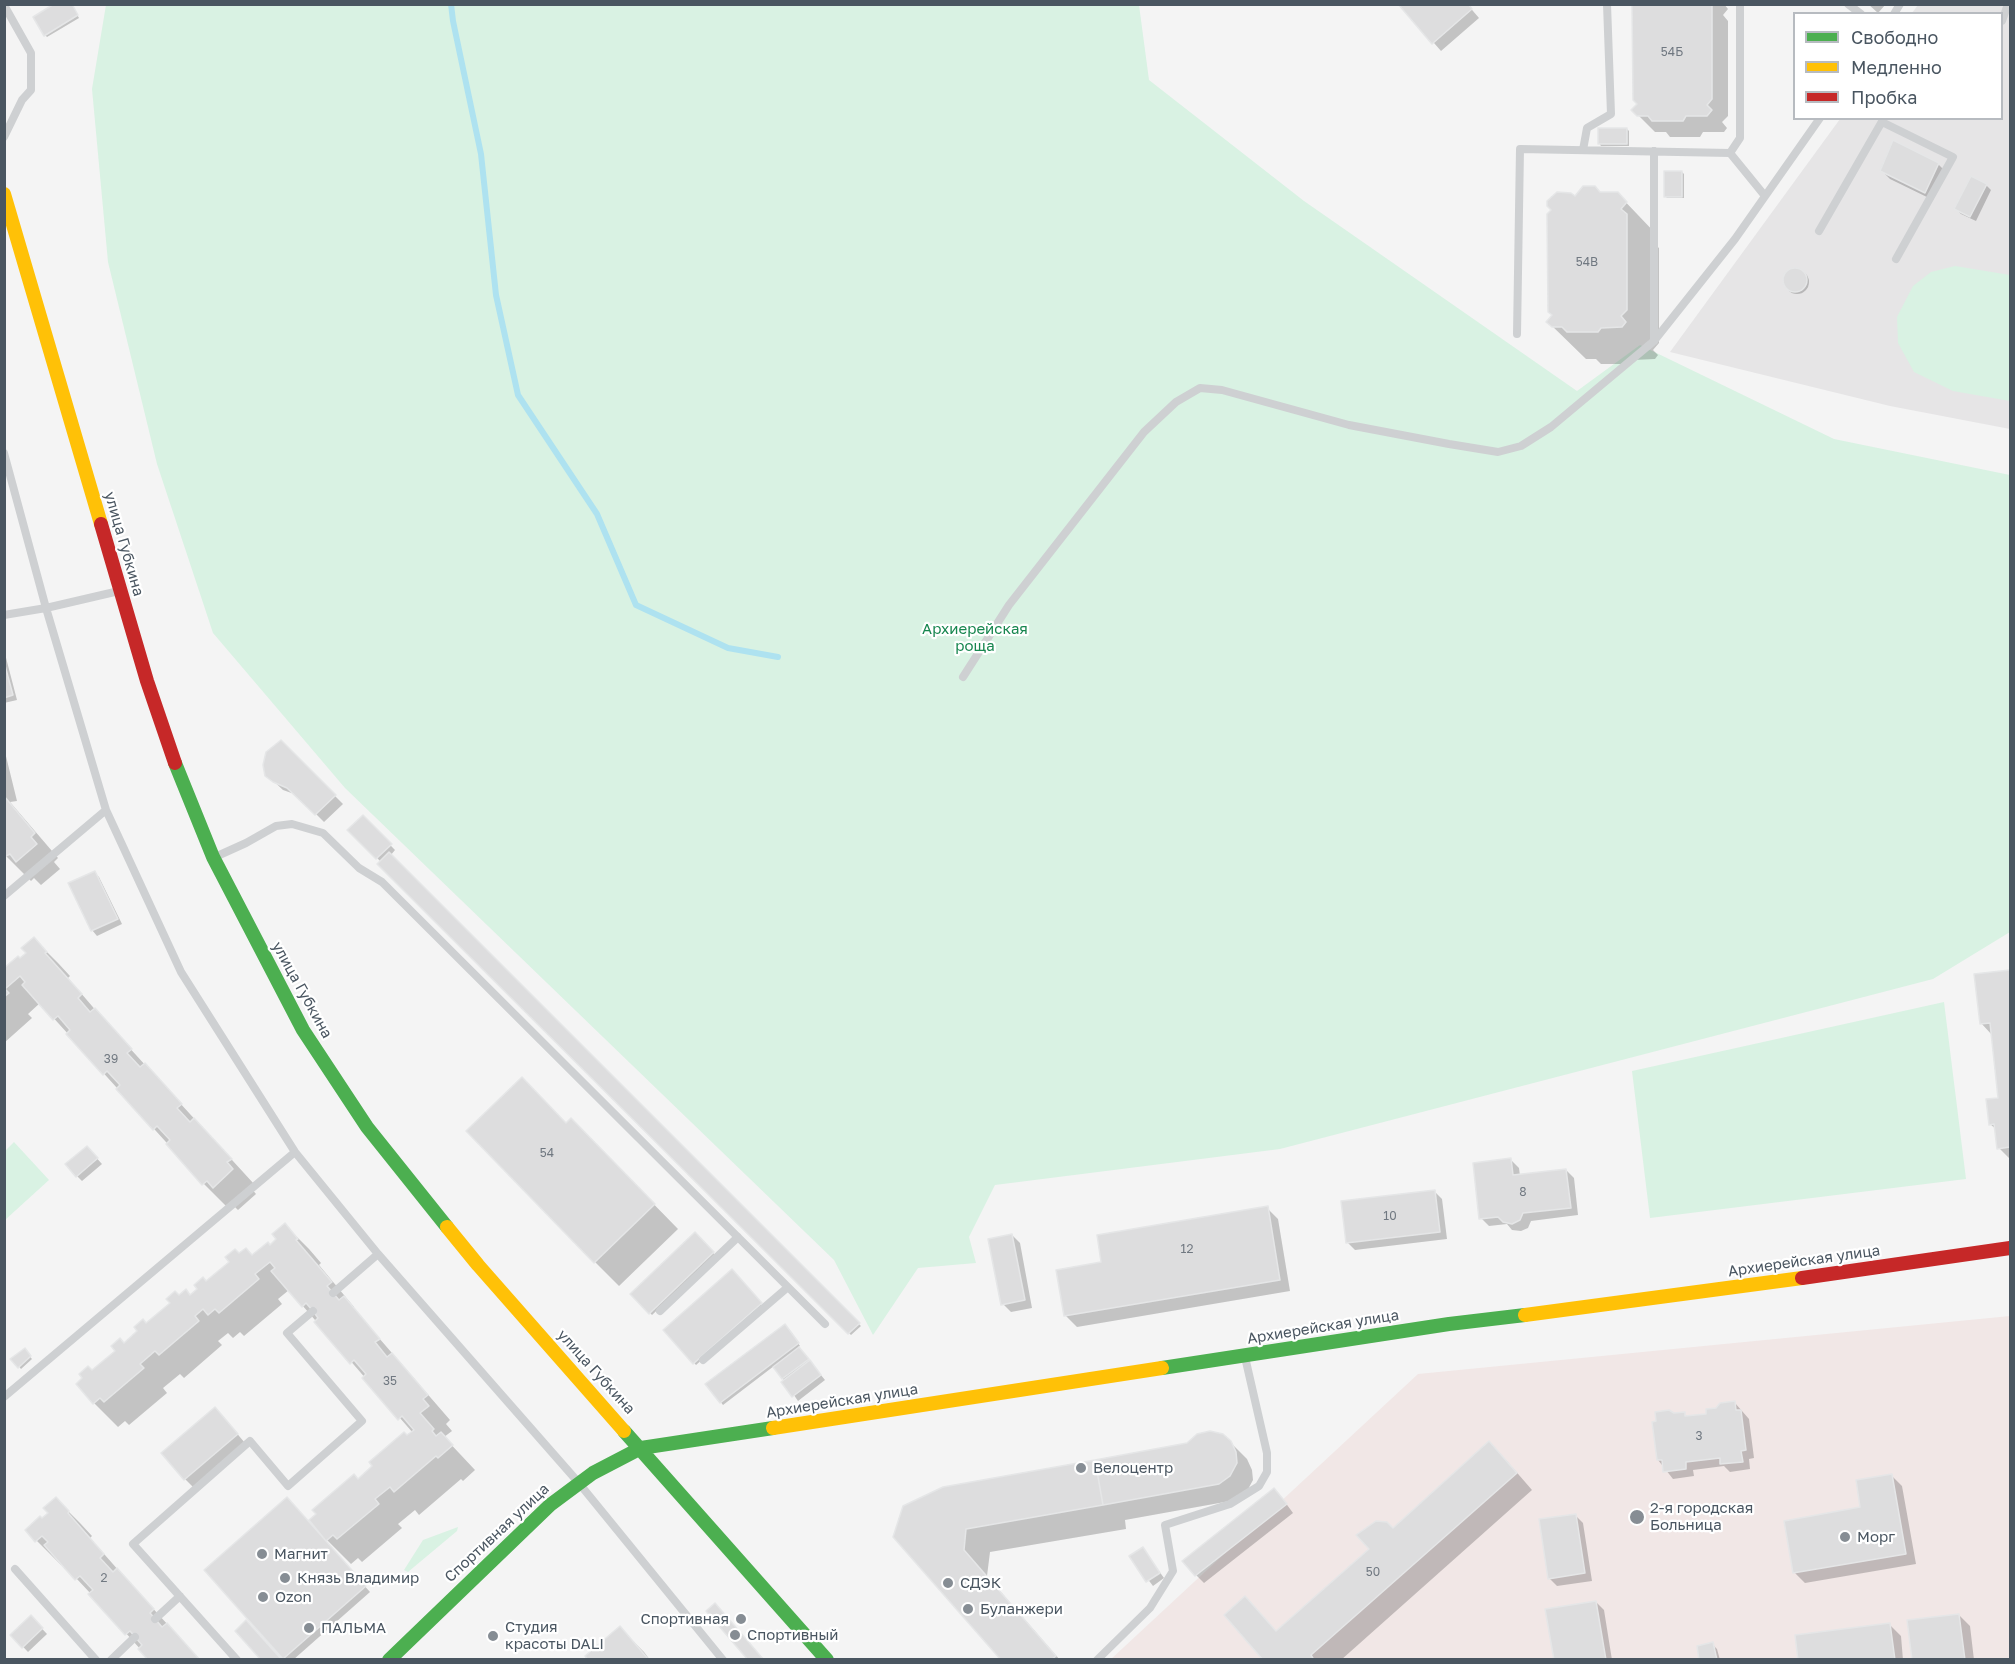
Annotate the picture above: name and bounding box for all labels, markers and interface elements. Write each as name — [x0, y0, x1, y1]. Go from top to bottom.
legend — [1793, 12, 2003, 120]
text: Свободно — [1851, 26, 1938, 48]
house number: 54Б — [1661, 45, 1683, 59]
text: Медленно — [1851, 56, 1942, 78]
text: Пробка — [1851, 86, 1917, 108]
house number: 54В — [1576, 255, 1598, 269]
street label: улица Губкина — [101, 490, 147, 598]
park label: Архиерейская роща — [922, 620, 1028, 655]
street label: улица Губкина — [268, 939, 336, 1041]
house number: 39 — [104, 1052, 118, 1066]
house number: 54 — [540, 1146, 554, 1160]
house number: 8 — [1519, 1185, 1527, 1199]
house number: 10 — [1383, 1209, 1397, 1223]
street label: Архиерейская улица — [1727, 1241, 1881, 1281]
house number: 12 — [1181, 1242, 1193, 1256]
street label: Архиерейская улица — [1246, 1306, 1400, 1348]
street label: улица Губкина — [553, 1326, 639, 1418]
house number: 35 — [383, 1374, 397, 1388]
street label: Архиерейская улица — [765, 1380, 919, 1422]
house number: 3 — [1695, 1429, 1703, 1443]
place label: Велоцентр — [1093, 1459, 1173, 1477]
marker: Велоцентр — [1074, 1461, 1088, 1475]
street label: Спортивная улица — [441, 1480, 553, 1586]
place label: 2-я городская Больница — [1650, 1499, 1753, 1534]
marker: 2-я городская Больница — [1628, 1508, 1646, 1526]
place label: Морг — [1857, 1528, 1895, 1546]
marker: Морг — [1838, 1530, 1852, 1544]
place label: Магнит — [274, 1545, 328, 1563]
marker: Магнит — [255, 1547, 269, 1561]
house number: 50 — [1366, 1565, 1380, 1579]
place label: Князь Владимир — [297, 1569, 419, 1587]
house number: 2 — [101, 1571, 107, 1585]
marker: Князь Владимир — [278, 1571, 292, 1585]
place label: СДЭК — [960, 1574, 1001, 1592]
marker: СДЭК — [941, 1576, 955, 1590]
place label: Ozon — [275, 1588, 312, 1606]
marker: Ozon — [256, 1590, 270, 1604]
place label: Буланжери — [980, 1600, 1063, 1618]
marker: Буланжери — [961, 1602, 975, 1616]
place label: Спортивная — [641, 1610, 729, 1628]
marker: Спортивная — [734, 1612, 748, 1626]
place label: Студия красоты DALI — [505, 1618, 604, 1653]
place label: ПАЛЬМА — [321, 1619, 386, 1637]
marker: ПАЛЬМА — [302, 1621, 316, 1635]
place label: Спортивный — [747, 1626, 838, 1644]
marker: Спортивный — [728, 1628, 742, 1642]
marker: Студия красоты DALI — [486, 1629, 500, 1643]

